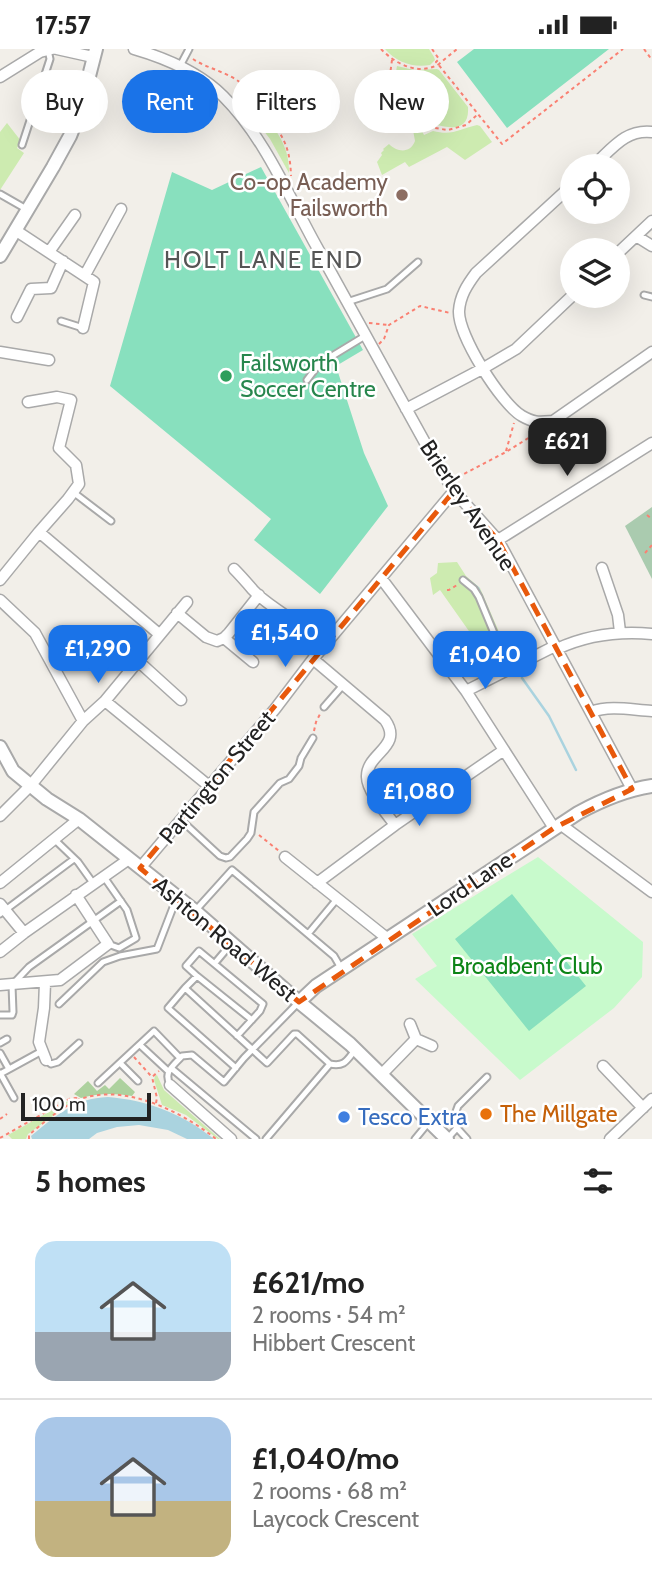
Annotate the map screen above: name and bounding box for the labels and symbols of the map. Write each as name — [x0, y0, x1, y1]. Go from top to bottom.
place label: Co-op Academy Failsworth — [230, 168, 388, 222]
marker: Co-op Academy Failsworth — [394, 187, 410, 203]
district label: HOLT LANE END — [164, 245, 364, 274]
place label: Failsworth Soccer Centre — [240, 349, 376, 403]
marker: Failsworth Soccer Centre — [218, 368, 234, 384]
pin: £621 — [526, 419, 608, 478]
street label: Brierley Avenue — [414, 434, 522, 576]
pin: £1,540 — [228, 609, 342, 669]
pin: £1,290 — [41, 625, 155, 685]
pin: £1,040 — [428, 631, 542, 691]
street label: Partington Street — [153, 704, 281, 849]
pin: £1,080 — [362, 769, 476, 828]
street label: Lord Lane — [422, 845, 518, 922]
street label: Ashton Road West — [147, 871, 303, 1008]
park label: Broadbent Club — [451, 952, 603, 980]
scale bar — [21, 1090, 150, 1122]
place label: The Millgate — [500, 1100, 618, 1128]
place label: Tesco Extra — [358, 1103, 467, 1131]
marker: The Millgate — [478, 1106, 494, 1122]
marker: Tesco Extra — [336, 1109, 352, 1125]

